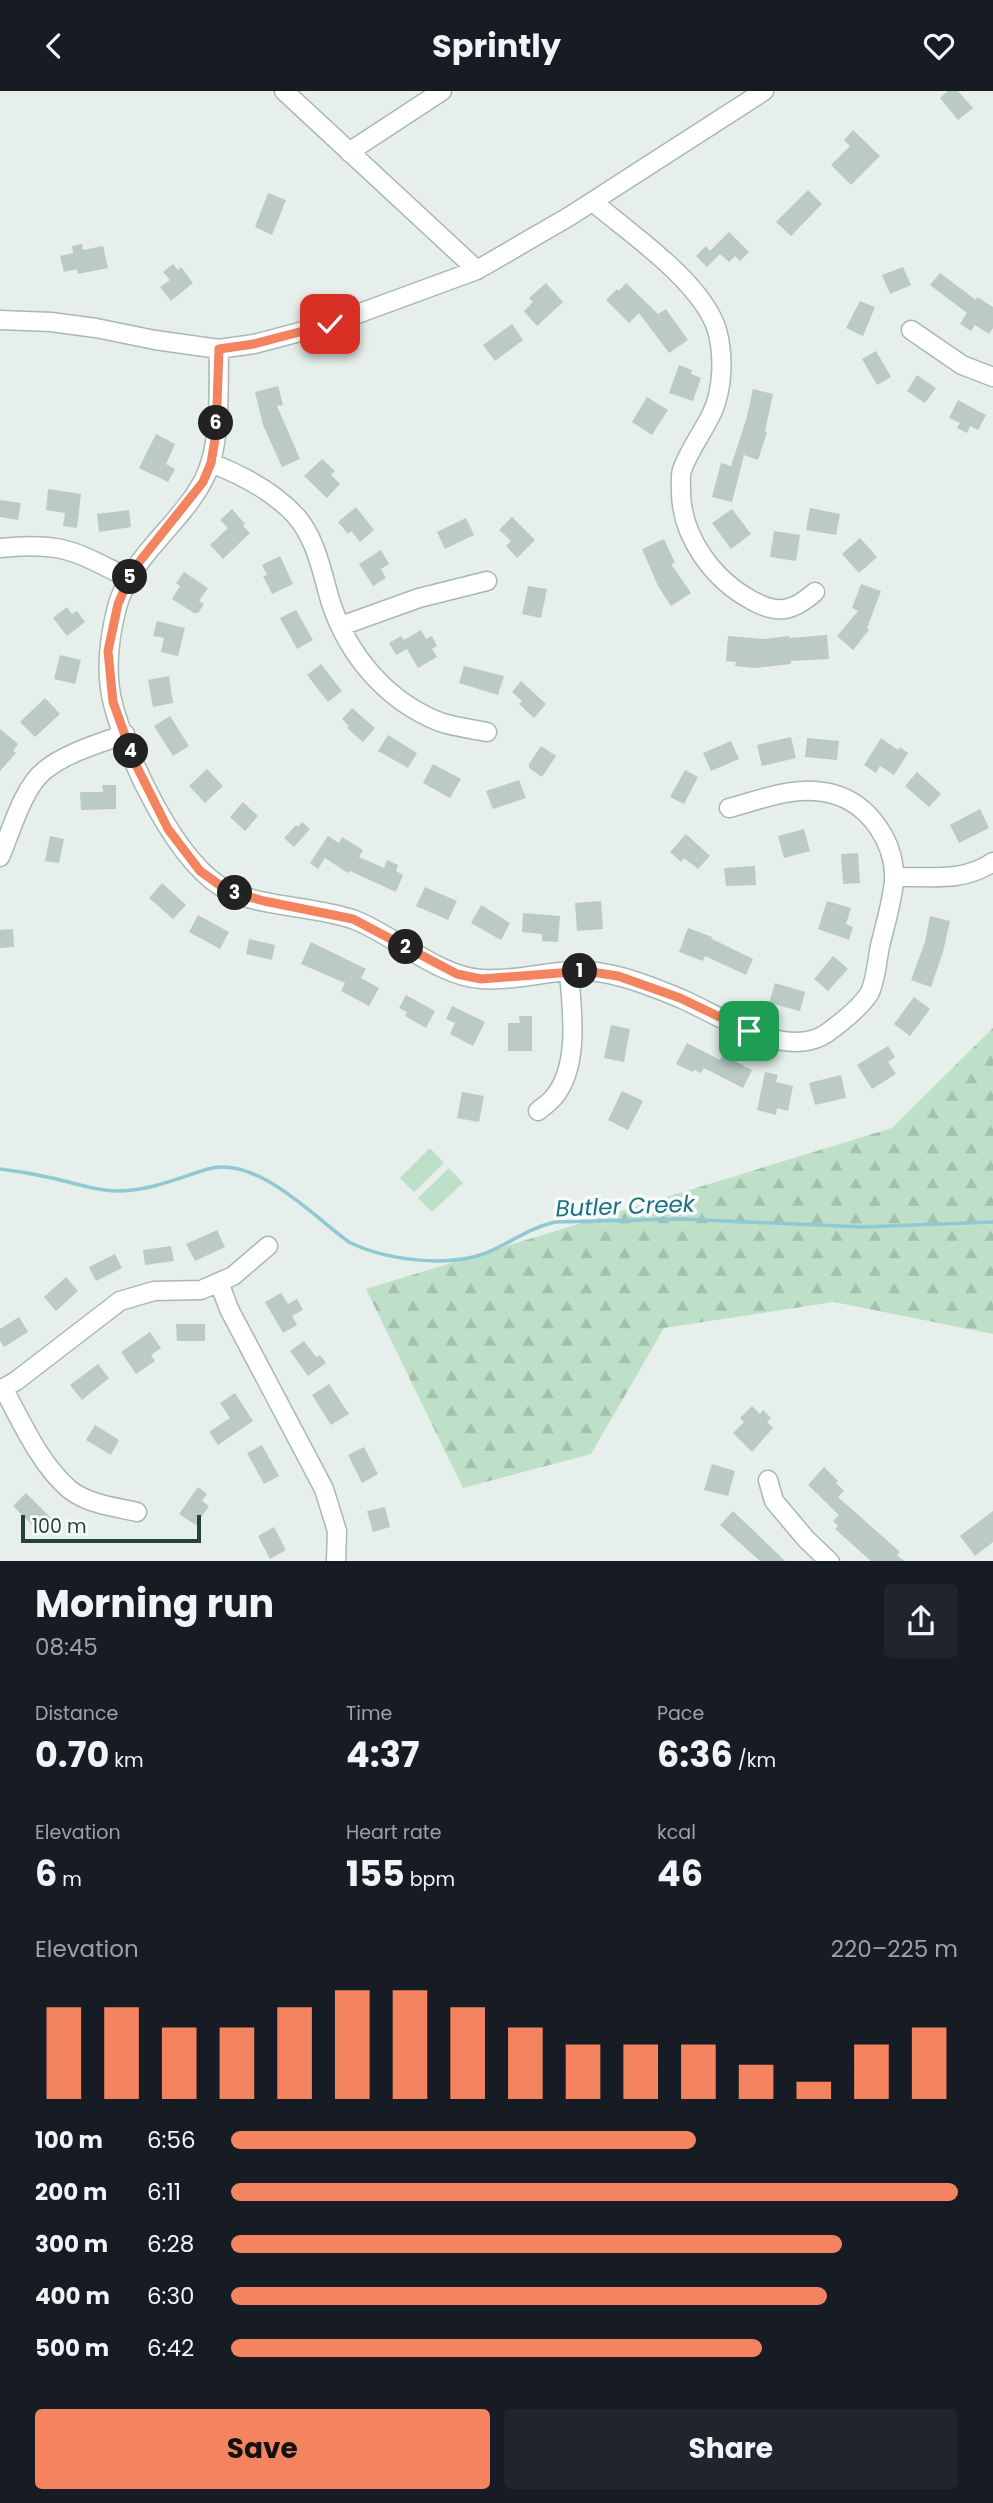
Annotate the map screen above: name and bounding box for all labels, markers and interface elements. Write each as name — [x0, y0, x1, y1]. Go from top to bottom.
text: Sprintly — [432, 23, 561, 68]
icon: back — [35, 27, 73, 65]
icon: heart — [920, 27, 958, 65]
pin — [300, 294, 360, 354]
icon: check — [311, 305, 349, 343]
pin: 6 — [198, 405, 234, 441]
text: 6 — [209, 409, 222, 436]
pin: 5 — [113, 559, 148, 595]
text: 5 — [123, 563, 136, 590]
pin: 4 — [114, 733, 148, 769]
text: 4 — [124, 737, 137, 764]
pin: 3 — [218, 875, 252, 911]
text: 3 — [229, 879, 240, 906]
pin: 2 — [388, 929, 424, 965]
text: 2 — [400, 933, 411, 960]
pin: 1 — [562, 953, 598, 989]
text: 1 — [576, 957, 583, 984]
pin — [719, 1001, 779, 1061]
icon: arrive — [730, 1012, 768, 1050]
water label: Butler Creek — [555, 1188, 696, 1224]
scale bar — [21, 1513, 201, 1544]
text: 100 m — [32, 1513, 87, 1540]
text: Morning run — [35, 1577, 274, 1630]
button: share — [884, 1584, 958, 1658]
text: 08:45 — [35, 1631, 98, 1663]
text: Distance — [35, 1700, 118, 1727]
text: Time — [346, 1700, 392, 1727]
text: Pace — [657, 1700, 704, 1727]
text: 0.70 — [35, 1730, 109, 1779]
text: 4:37 — [346, 1730, 420, 1779]
text: 6:36 — [657, 1730, 733, 1779]
text: km — [109, 1747, 144, 1774]
text: /km — [733, 1747, 776, 1774]
text: Elevation — [35, 1819, 121, 1846]
text: Heart rate — [346, 1819, 441, 1846]
text: kcal — [657, 1819, 696, 1846]
text: 6 — [35, 1849, 57, 1898]
text: 155 — [346, 1849, 405, 1898]
text: 46 — [657, 1849, 703, 1898]
text: m — [57, 1866, 82, 1893]
text: bpm — [405, 1866, 455, 1893]
text: Elevation — [35, 1933, 139, 1965]
text: 220–225 m — [831, 1933, 958, 1965]
text: 100 m — [35, 2124, 103, 2156]
text: 6:56 — [147, 2124, 196, 2156]
text: 200 m — [35, 2176, 107, 2208]
text: 6:11 — [147, 2176, 181, 2208]
text: 300 m — [35, 2228, 108, 2260]
text: 6:28 — [147, 2228, 194, 2260]
text: 400 m — [35, 2280, 110, 2312]
text: 6:30 — [147, 2280, 195, 2312]
text: 500 m — [35, 2332, 109, 2364]
text: 6:42 — [147, 2332, 194, 2364]
button: Save — [35, 2409, 490, 2489]
button: Share — [504, 2409, 958, 2489]

